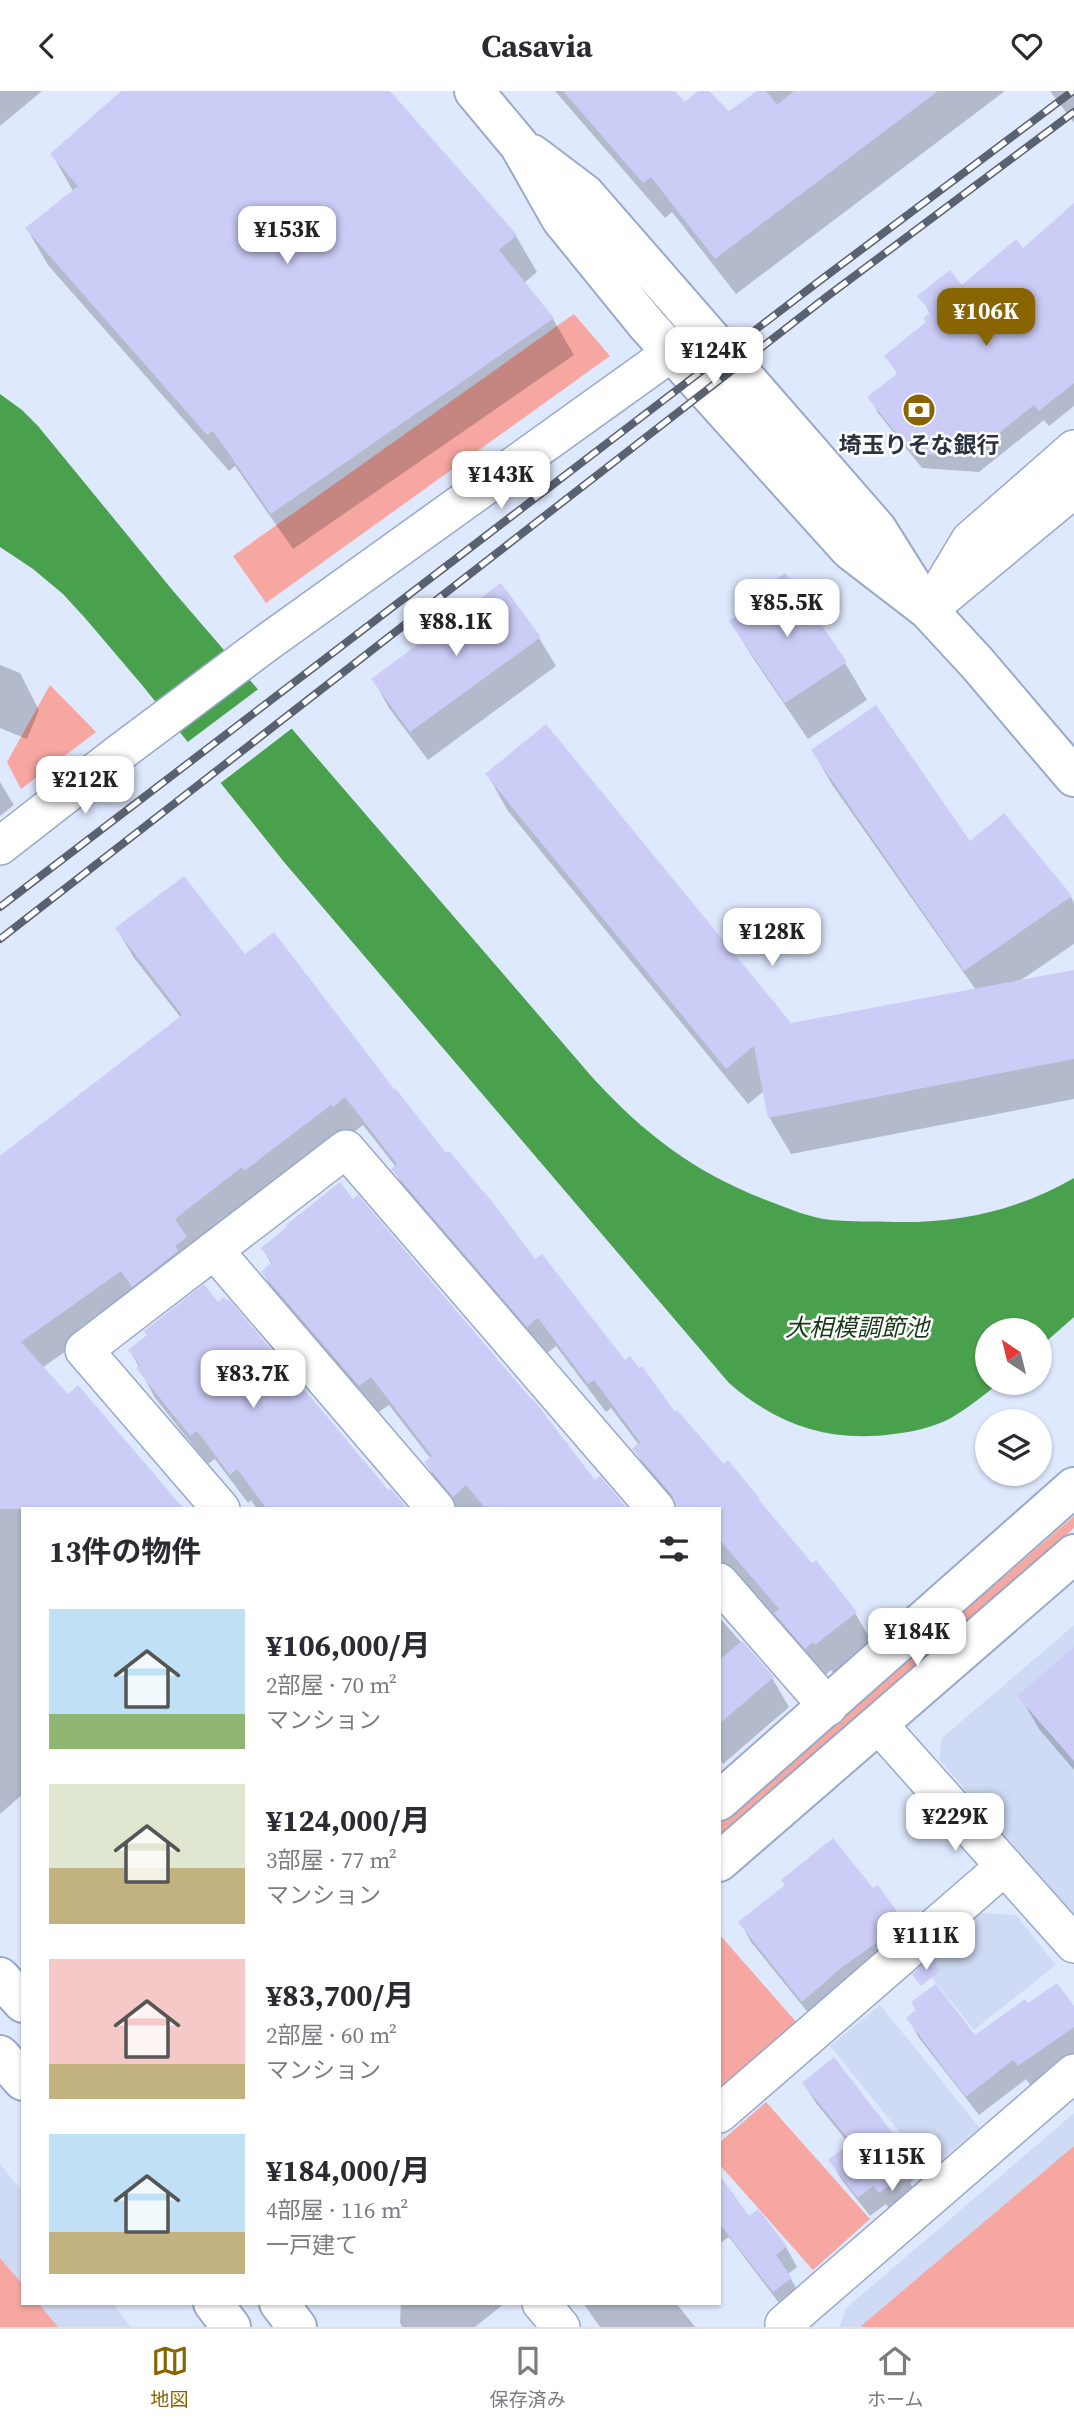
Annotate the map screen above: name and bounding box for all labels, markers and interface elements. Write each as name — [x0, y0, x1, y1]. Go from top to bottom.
text: Casavia — [481, 24, 593, 68]
icon: back — [28, 27, 66, 65]
icon: heart — [1008, 27, 1046, 65]
pin: ¥153K — [238, 207, 336, 266]
text: ¥153K — [254, 213, 320, 245]
pin: ¥106K — [937, 289, 1035, 348]
text: ¥106K — [953, 295, 1019, 327]
pin: ¥124K — [665, 327, 763, 387]
text: ¥124K — [681, 334, 747, 366]
bank icon: 埼玉りそな銀行 — [900, 391, 938, 429]
place label: 埼玉りそな銀行 — [839, 429, 1000, 461]
pin: ¥143K — [452, 451, 550, 511]
text: ¥143K — [468, 458, 534, 490]
pin: ¥85.5K — [730, 580, 844, 639]
text: ¥85.5K — [751, 586, 823, 618]
pin: ¥88.1K — [399, 599, 513, 658]
text: ¥88.1K — [420, 605, 492, 637]
pin: ¥212K — [36, 757, 134, 816]
text: ¥212K — [52, 763, 118, 795]
pin: ¥128K — [723, 909, 821, 968]
text: ¥128K — [739, 915, 805, 947]
water label: 大相模調節池 — [785, 1311, 931, 1344]
north arrow — [975, 1318, 1052, 1395]
map controls — [975, 1318, 1052, 1486]
pin: ¥83.7K — [196, 1351, 310, 1410]
text: ¥83.7K — [217, 1357, 289, 1389]
button: layers — [975, 1409, 1052, 1486]
icon: filters — [655, 1530, 693, 1568]
text: 13件の物件 — [49, 1531, 202, 1572]
pin: ¥184K — [868, 1609, 966, 1668]
text: ¥184K — [884, 1615, 950, 1647]
text: ¥106,000/月 — [266, 1625, 430, 1666]
icon: home — [105, 1637, 189, 1721]
text: 2部屋 · 70 m² — [266, 1669, 397, 1701]
text: マンション — [266, 1704, 381, 1736]
pin: ¥229K — [906, 1793, 1004, 1853]
text: ¥124,000/月 — [266, 1800, 430, 1841]
text: ¥229K — [922, 1800, 988, 1832]
icon: home — [105, 1812, 189, 1896]
text: 3部屋 · 77 m² — [266, 1844, 397, 1876]
text: マンション — [266, 1879, 381, 1911]
pin: ¥111K — [877, 1913, 975, 1972]
text: ¥111K — [893, 1919, 959, 1951]
text: ¥83,700/月 — [266, 1975, 414, 2016]
icon: home — [105, 1987, 189, 2071]
text: 2部屋 · 60 m² — [266, 2019, 397, 2051]
text: マンション — [266, 2054, 381, 2086]
pin: ¥115K — [843, 2133, 941, 2193]
text: ¥115K — [859, 2140, 925, 2172]
text: ¥184,000/月 — [266, 2150, 430, 2191]
icon: home — [105, 2162, 189, 2246]
text: 4部屋 · 116 m² — [266, 2194, 409, 2226]
text: 一戸建て — [266, 2229, 358, 2261]
tab: 地図 — [151, 2342, 189, 2412]
tab: 保存済み — [490, 2342, 566, 2412]
tab: ホーム — [867, 2342, 923, 2412]

